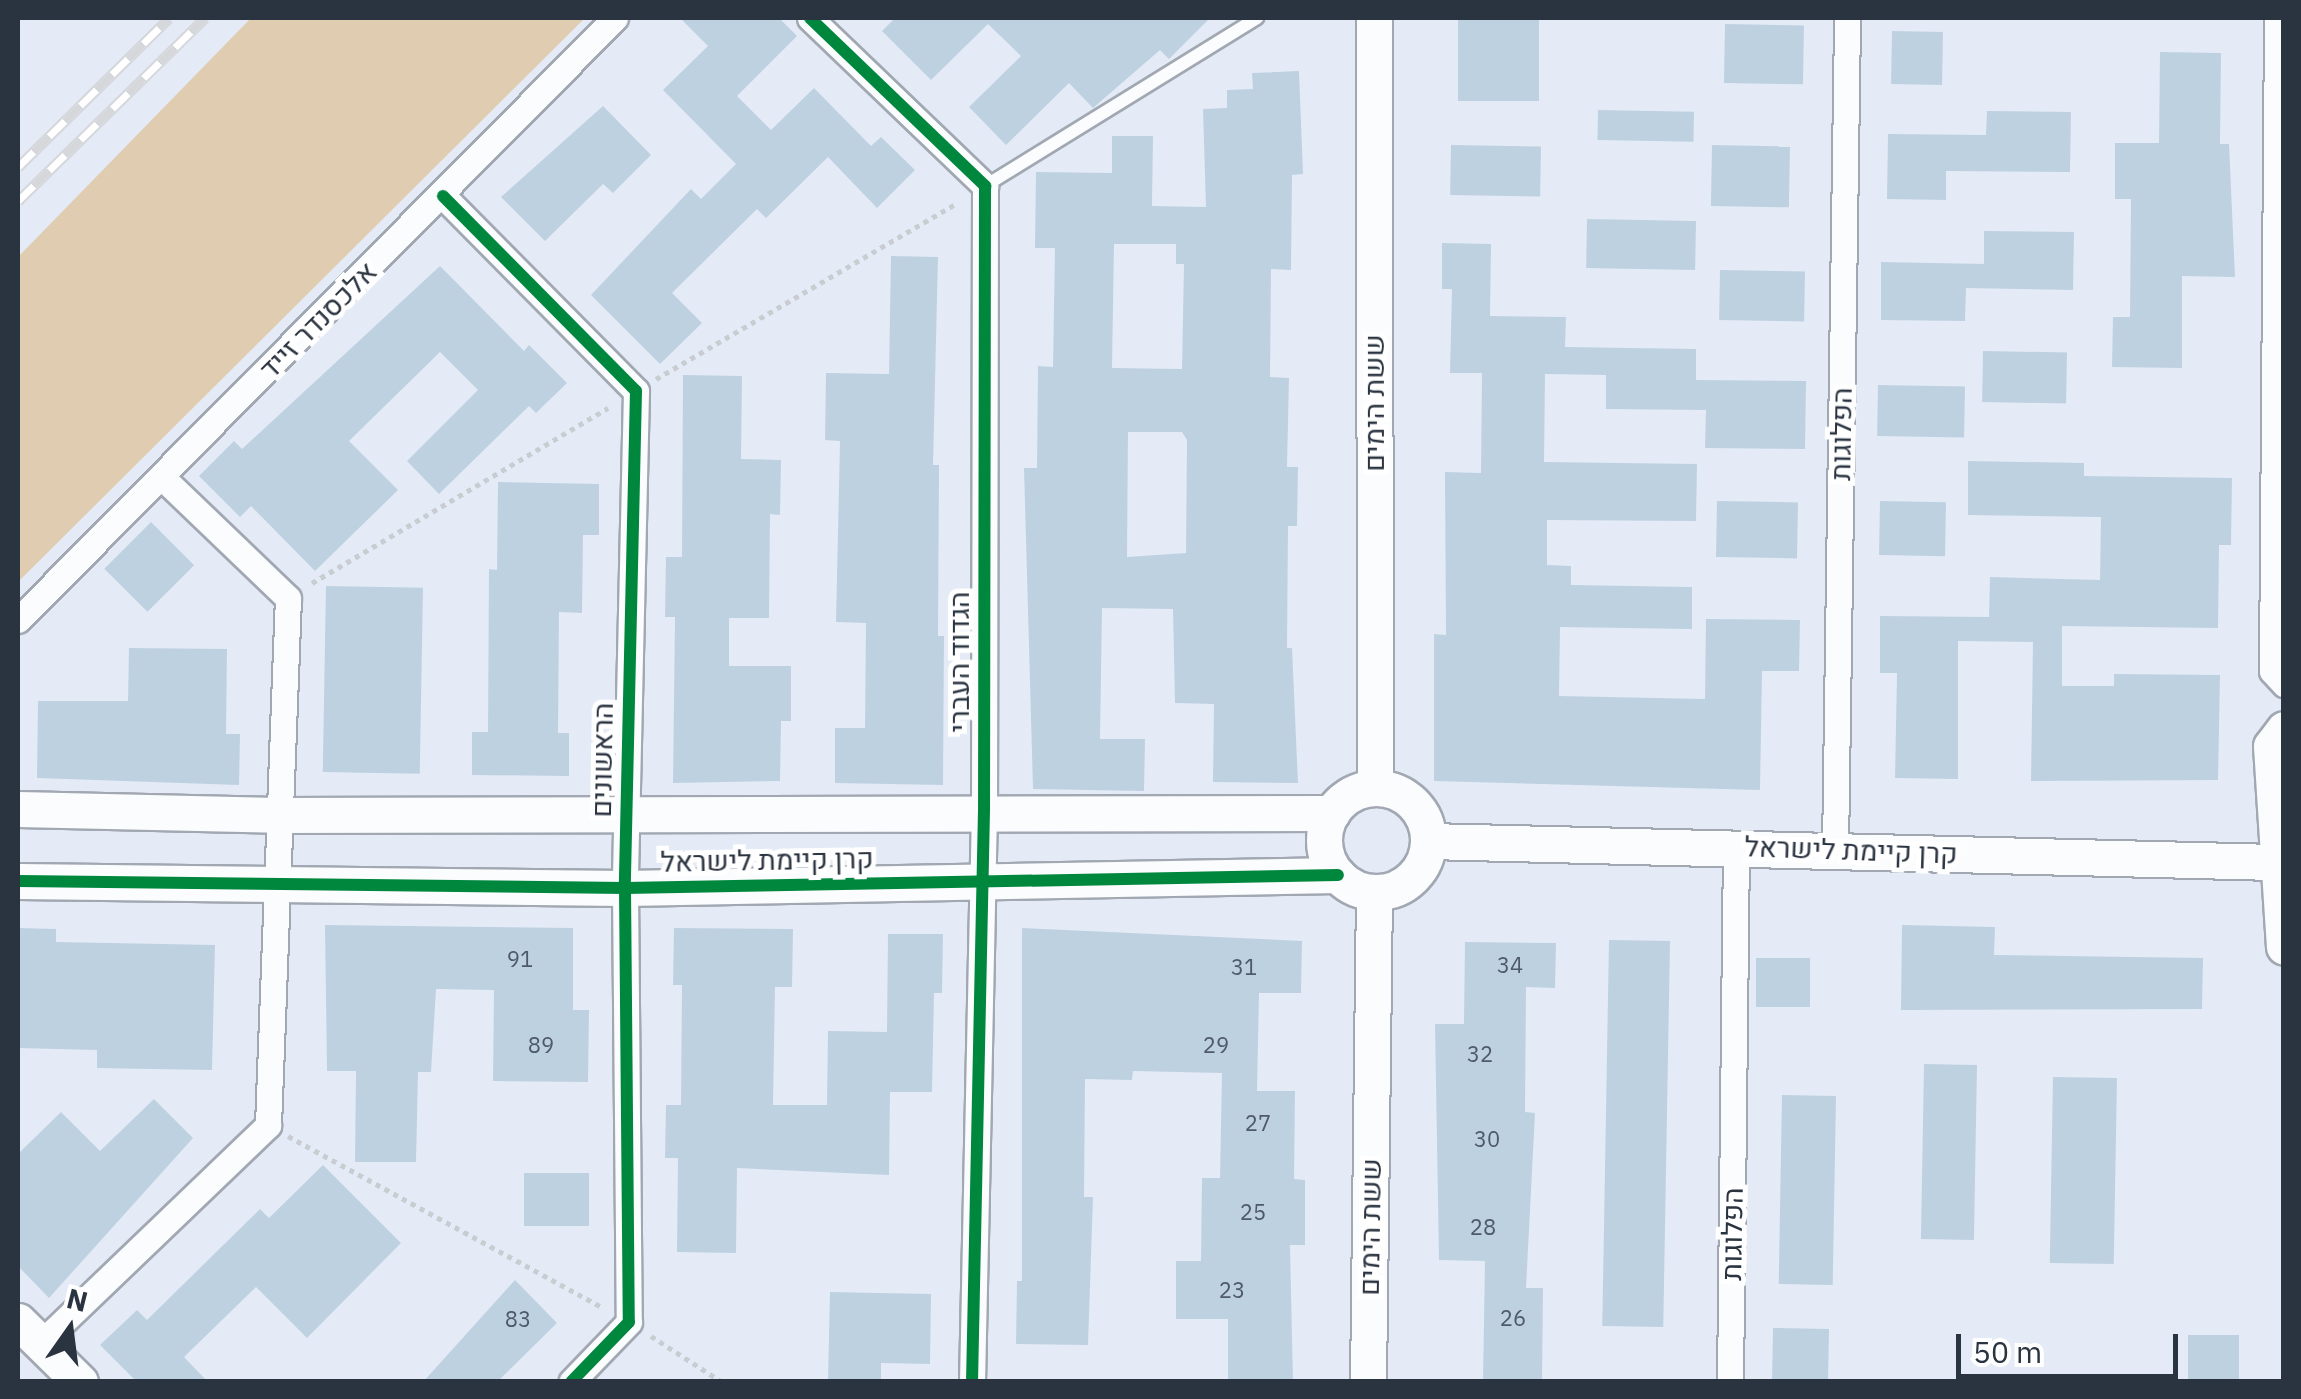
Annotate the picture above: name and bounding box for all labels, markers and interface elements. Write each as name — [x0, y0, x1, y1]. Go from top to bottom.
street label: אלכסנדר זייד — [252, 254, 384, 386]
street label: ששת הימים — [1357, 334, 1391, 472]
street label: הפלוגות — [1823, 387, 1859, 481]
street label: הגדוד העברי — [942, 592, 976, 732]
street label: הראשונים — [584, 702, 620, 818]
street label: קרן קיימת לישראל — [1744, 829, 1958, 871]
street label: קרן קיימת לישראל — [660, 841, 874, 879]
house number: 91 — [507, 946, 533, 972]
house number: 34 — [1497, 952, 1523, 978]
house number: 31 — [1231, 954, 1257, 980]
house number: 89 — [528, 1032, 554, 1058]
house number: 29 — [1203, 1032, 1229, 1058]
house number: 32 — [1467, 1041, 1493, 1067]
house number: 27 — [1245, 1110, 1271, 1136]
house number: 30 — [1474, 1126, 1500, 1152]
street label: ששת הימים — [1352, 1158, 1388, 1296]
street label: הפלוגות — [1714, 1187, 1750, 1281]
house number: 25 — [1240, 1199, 1266, 1225]
house number: 28 — [1470, 1214, 1496, 1240]
house number: 23 — [1219, 1277, 1245, 1303]
north arrow — [20, 1279, 120, 1379]
text: N — [63, 1279, 92, 1320]
house number: 26 — [1500, 1305, 1526, 1331]
house number: 83 — [505, 1306, 531, 1332]
scale bar — [1961, 1314, 2184, 1376]
text: 50 m — [1973, 1332, 2042, 1371]

